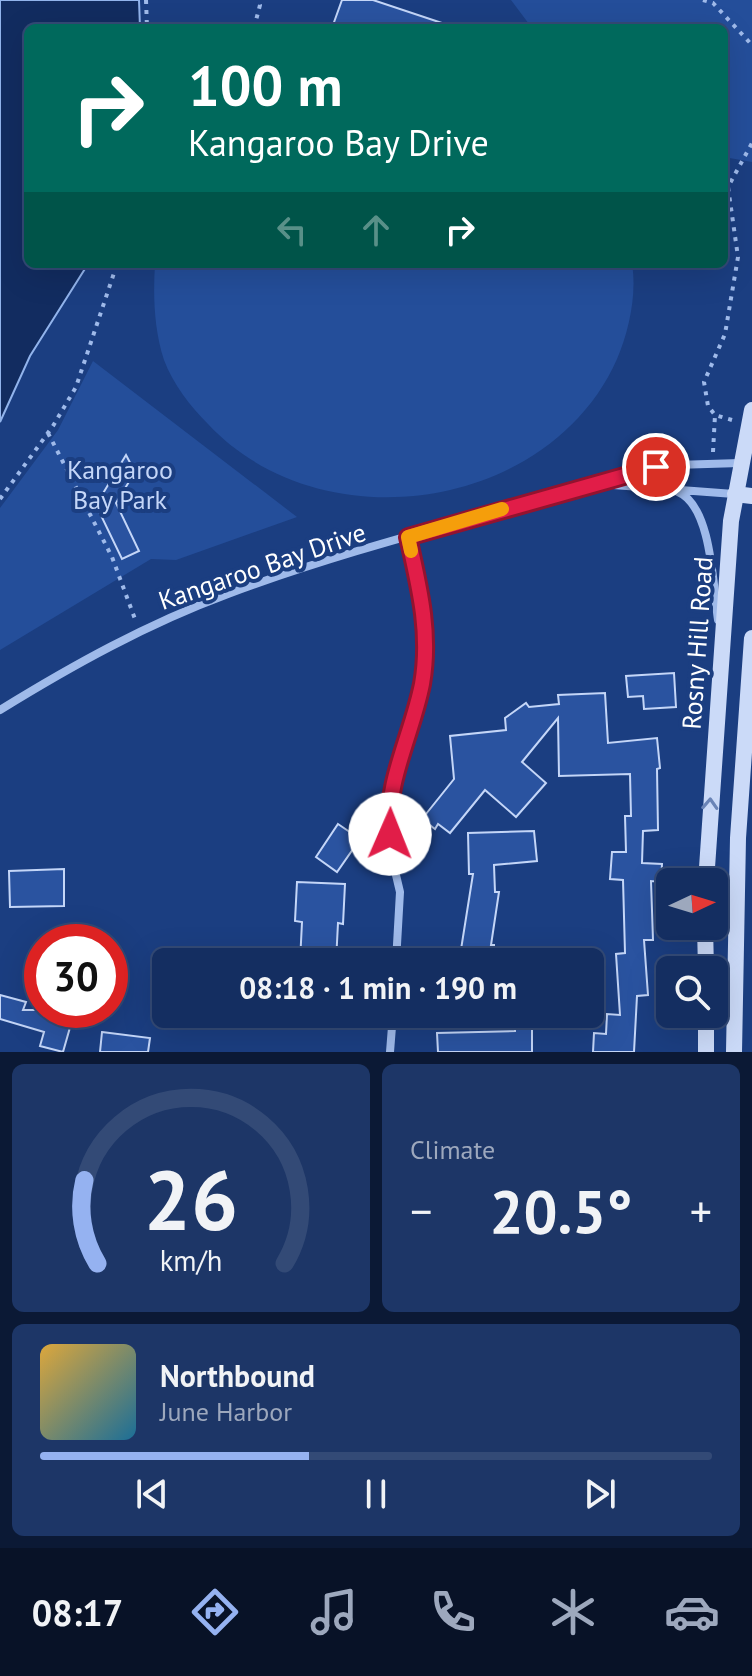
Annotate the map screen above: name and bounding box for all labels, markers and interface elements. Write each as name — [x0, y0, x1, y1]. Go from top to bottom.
text: 100 m — [188, 49, 343, 121]
icon: right — [56, 56, 160, 160]
text: Kangaroo Bay Drive — [188, 119, 489, 166]
icon: left — [270, 208, 314, 252]
icon: ahead — [354, 208, 398, 252]
icon: right — [438, 208, 482, 252]
pin — [622, 433, 690, 501]
icon: arrive — [634, 445, 678, 489]
park label: Kangaroo Bay Park — [67, 453, 173, 516]
street label: Kangaroo Bay Drive — [154, 515, 370, 617]
street label: Rosny Hill Road — [675, 556, 719, 730]
position arrow — [348, 792, 432, 876]
one-way arrow — [701, 797, 718, 810]
north arrow — [656, 868, 728, 940]
map controls — [656, 868, 728, 1028]
speed limit sign: 30 — [24, 924, 128, 1028]
button: search — [656, 956, 728, 1028]
text: 08:18 · 1 min · 190 m — [239, 968, 517, 1007]
text: Climate — [410, 1133, 495, 1166]
text: 26 — [144, 1145, 238, 1253]
text: 20.5° — [489, 1172, 633, 1250]
text: − — [410, 1182, 432, 1239]
text: + — [690, 1182, 712, 1239]
text: km/h — [160, 1242, 222, 1279]
text: Northbound — [160, 1356, 315, 1395]
text: June Harbor — [160, 1395, 292, 1428]
icon: previous — [130, 1472, 174, 1516]
icon: pause — [354, 1472, 398, 1516]
icon: next — [578, 1472, 622, 1516]
icon: directions — [187, 1584, 243, 1640]
icon: music — [306, 1584, 362, 1640]
icon: phone — [425, 1584, 481, 1640]
icon: climate — [545, 1584, 601, 1640]
icon: car — [664, 1584, 720, 1640]
text: 08:17 — [32, 1589, 123, 1636]

